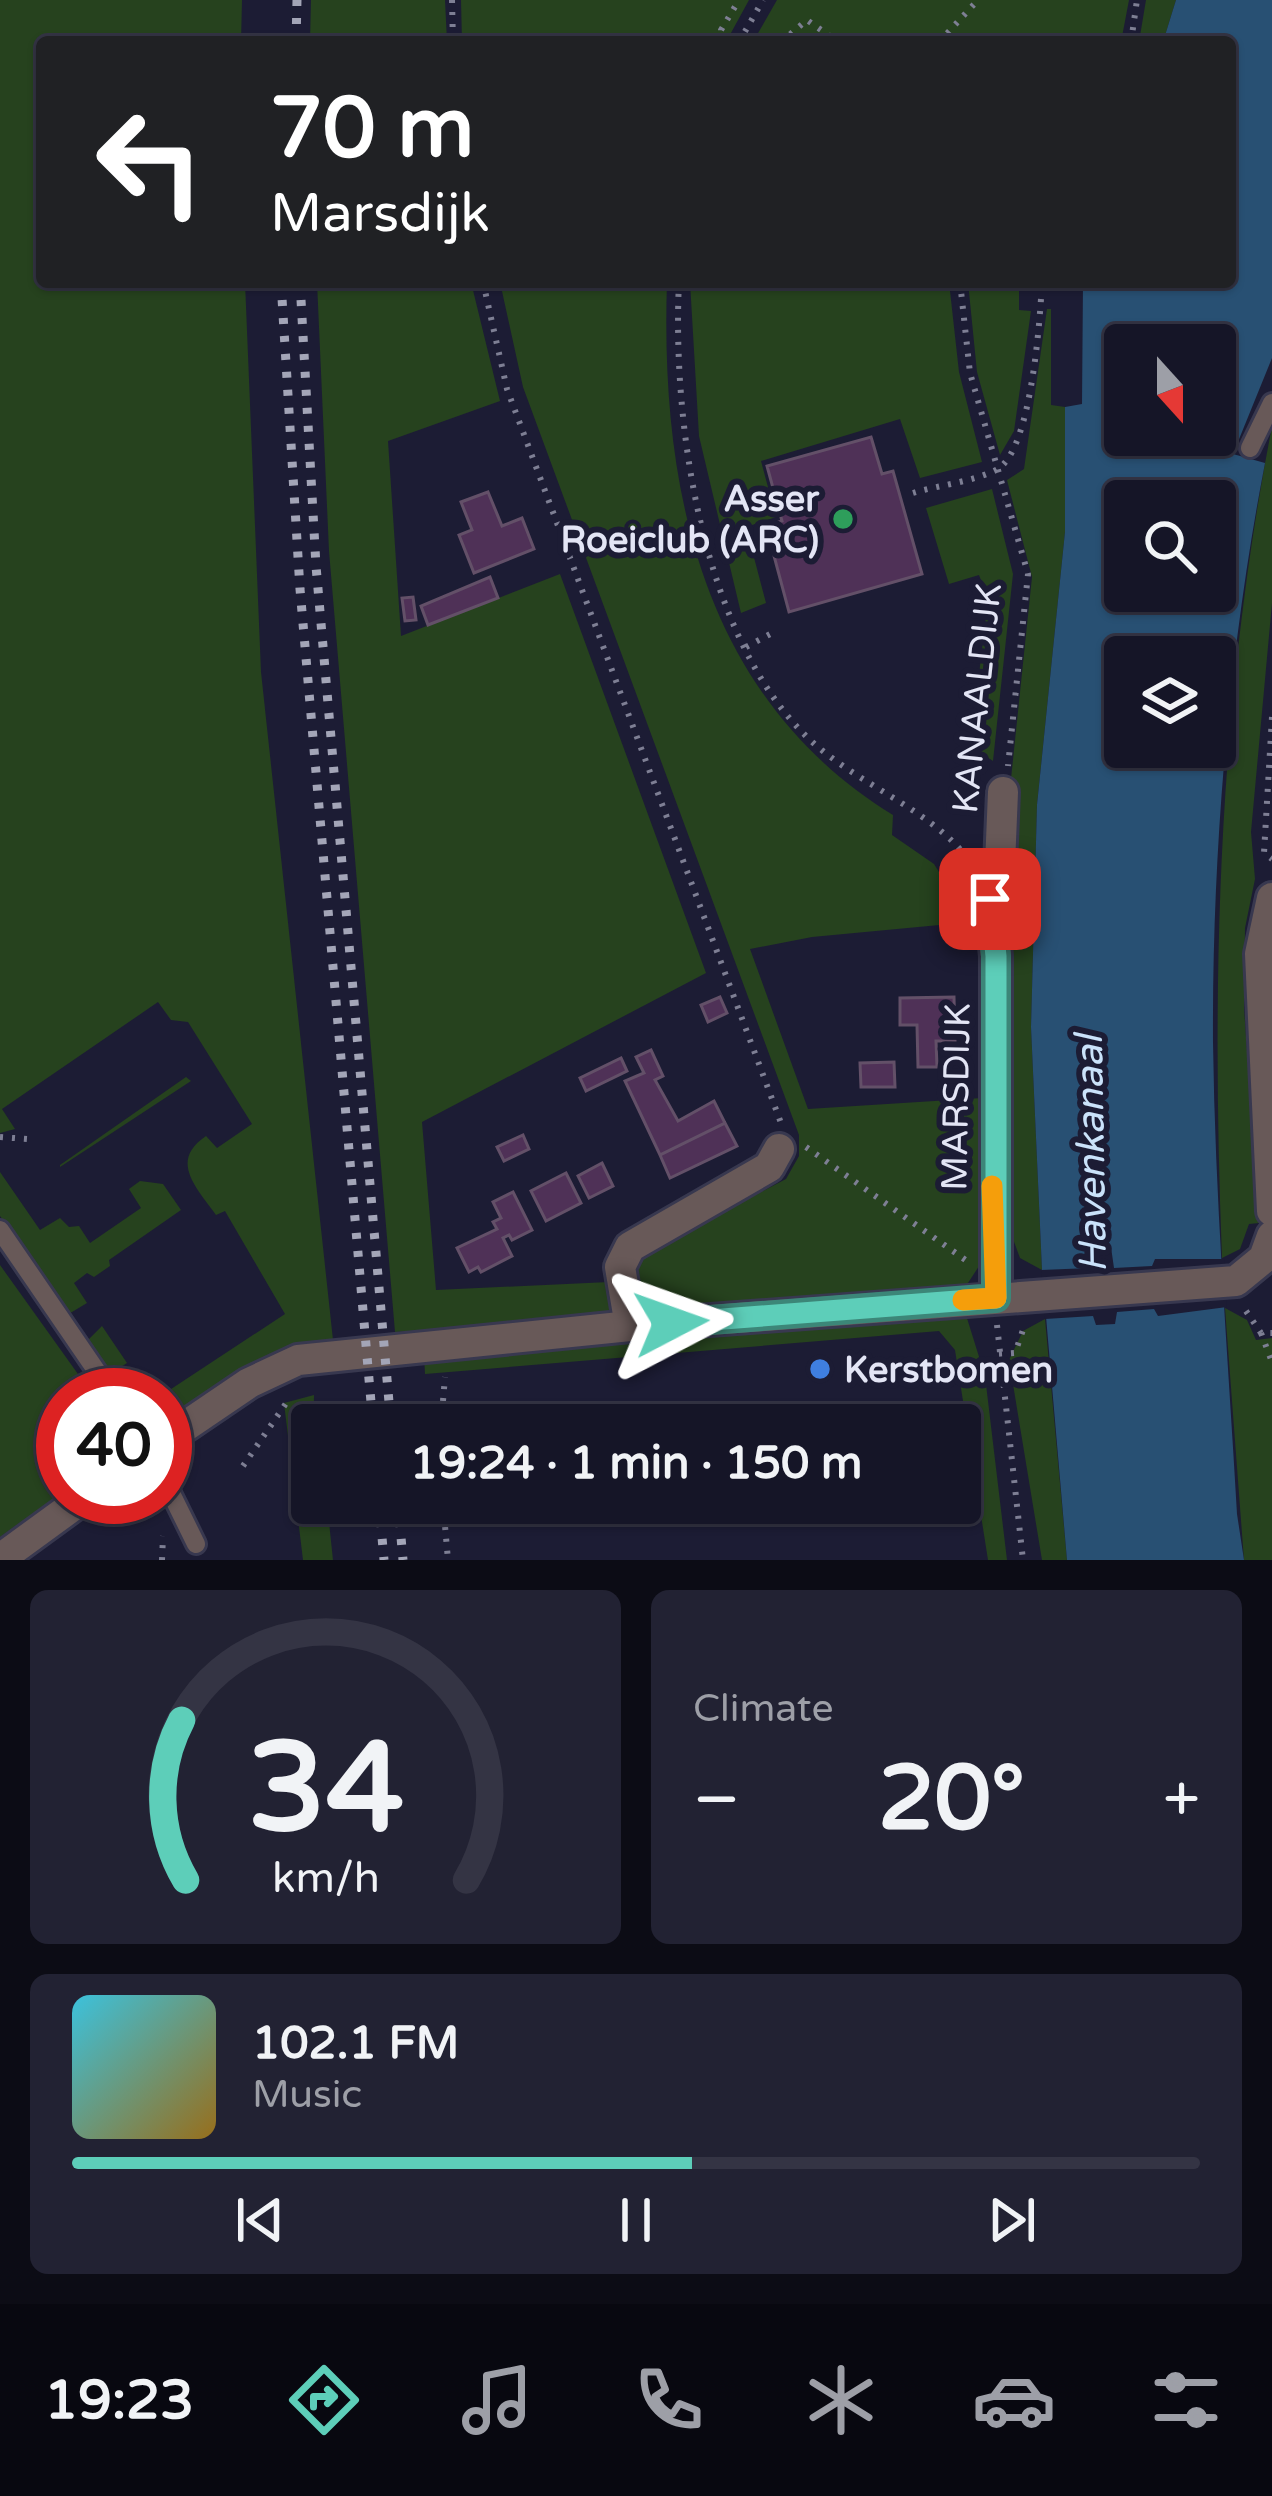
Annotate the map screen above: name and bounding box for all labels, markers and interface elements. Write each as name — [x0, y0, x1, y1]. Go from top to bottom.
text: 70 m — [270, 79, 474, 180]
icon: left — [72, 84, 228, 240]
text: Marsdijk — [270, 181, 490, 246]
north arrow — [1104, 324, 1236, 456]
map controls — [1104, 324, 1236, 768]
place label: Asser Roeiclub (ARC) — [560, 478, 820, 562]
button: search — [1104, 480, 1236, 612]
marker: Asser Roeiclub (ARC) — [830, 506, 856, 532]
street label: KANAALDIJK — [944, 581, 1011, 815]
button: layers — [1104, 636, 1236, 768]
pin — [939, 848, 1041, 950]
icon: arrive — [957, 866, 1023, 932]
street label: MARSDIJK — [933, 1003, 980, 1191]
water label: Havenkanaal — [1066, 1031, 1117, 1273]
position arrow — [608, 1260, 734, 1386]
place label: Kerstbomen — [844, 1349, 1053, 1392]
marker: Kerstbomen — [807, 1356, 833, 1382]
speed limit sign: 40 — [36, 1368, 192, 1524]
text: 19:24 · 1 min · 150 m — [410, 1437, 862, 1491]
text: Climate — [693, 1685, 833, 1732]
text: 34 — [247, 1714, 404, 1865]
text: 20° — [878, 1745, 1025, 1854]
text: − — [693, 1760, 740, 1840]
text: + — [1163, 1760, 1200, 1840]
text: km/h — [272, 1853, 379, 1904]
text: 102.1 FM — [252, 2017, 459, 2071]
text: Music — [252, 2071, 362, 2118]
icon: previous — [227, 2187, 293, 2253]
icon: pause — [603, 2187, 669, 2253]
icon: next — [979, 2187, 1045, 2253]
icon: directions — [282, 2358, 366, 2442]
icon: music — [455, 2358, 539, 2442]
icon: phone — [627, 2358, 711, 2442]
icon: climate — [799, 2358, 883, 2442]
icon: car — [972, 2358, 1056, 2442]
icon: filters — [1144, 2358, 1228, 2442]
text: 19:23 — [44, 2368, 194, 2433]

